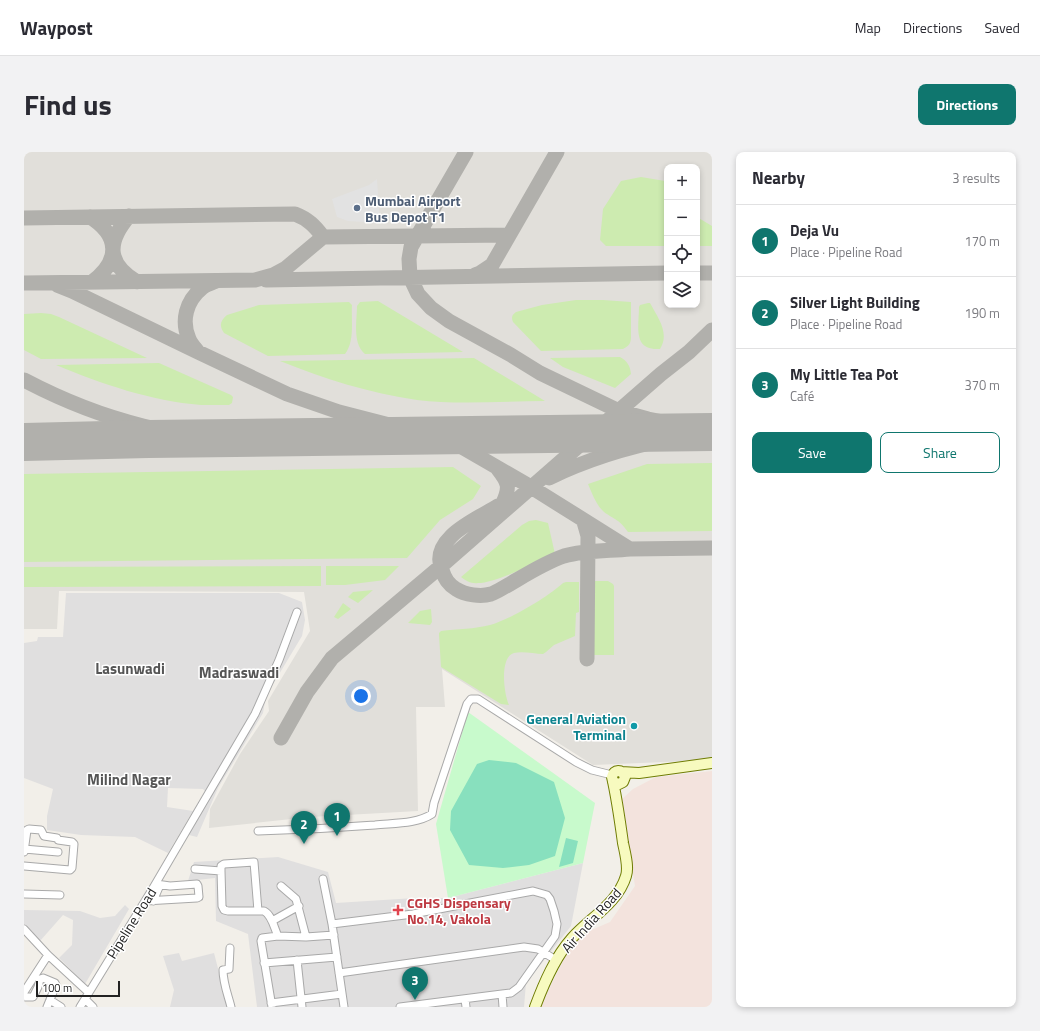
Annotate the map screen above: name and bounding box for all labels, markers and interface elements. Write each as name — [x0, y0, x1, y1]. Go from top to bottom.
text: Waypost — [20, 13, 93, 42]
text: Map — [855, 17, 881, 38]
text: Directions — [903, 17, 962, 38]
text: Saved — [984, 17, 1020, 38]
text: Find us — [24, 83, 112, 126]
button: Directions — [918, 84, 1016, 125]
map controls — [664, 164, 700, 308]
button: + — [664, 164, 700, 200]
text: Nearby — [752, 165, 805, 191]
text: 3 results — [952, 168, 1000, 188]
place label: Mumbai Airport Bus Depot T1 — [365, 190, 461, 227]
button: − — [664, 200, 700, 236]
marker: Mumbai Airport Bus Depot T1 — [352, 203, 362, 213]
text: Deja Vu — [790, 219, 839, 242]
text: 1 — [761, 231, 769, 251]
text: 170 m — [964, 231, 1000, 251]
button: locate — [664, 236, 700, 272]
text: Place · Pipeline Road — [790, 242, 902, 262]
button: layers — [664, 272, 700, 308]
text: Silver Light Building — [790, 291, 920, 314]
text: 2 — [761, 303, 769, 323]
text: 190 m — [964, 303, 1000, 323]
text: Place · Pipeline Road — [790, 314, 902, 334]
text: My Little Tea Pot — [790, 363, 898, 386]
text: 3 — [761, 375, 769, 395]
text: 370 m — [964, 375, 1000, 395]
text: Café — [790, 386, 814, 406]
button: Save — [752, 432, 872, 473]
button: Share — [880, 432, 1000, 473]
district label: Lasunwadi — [95, 657, 165, 680]
district label: Madraswadi — [199, 661, 279, 684]
your location — [351, 686, 371, 706]
place label: General Aviation Terminal — [526, 708, 626, 745]
marker: General Aviation Terminal — [629, 721, 639, 731]
district label: Milind Nagar — [87, 768, 171, 791]
pin: 1 — [324, 803, 350, 836]
pin: 2 — [291, 811, 317, 844]
street label: Pipeline Road — [101, 883, 161, 963]
street label: Air India Road — [556, 883, 626, 957]
place label: CGHS Dispensary No.14, Vakola — [407, 892, 511, 929]
marker: CGHS Dispensary No.14, Vakola — [392, 904, 404, 916]
pin: 3 — [402, 967, 428, 1000]
scale bar — [36, 979, 120, 998]
text: 100 m — [42, 980, 72, 996]

